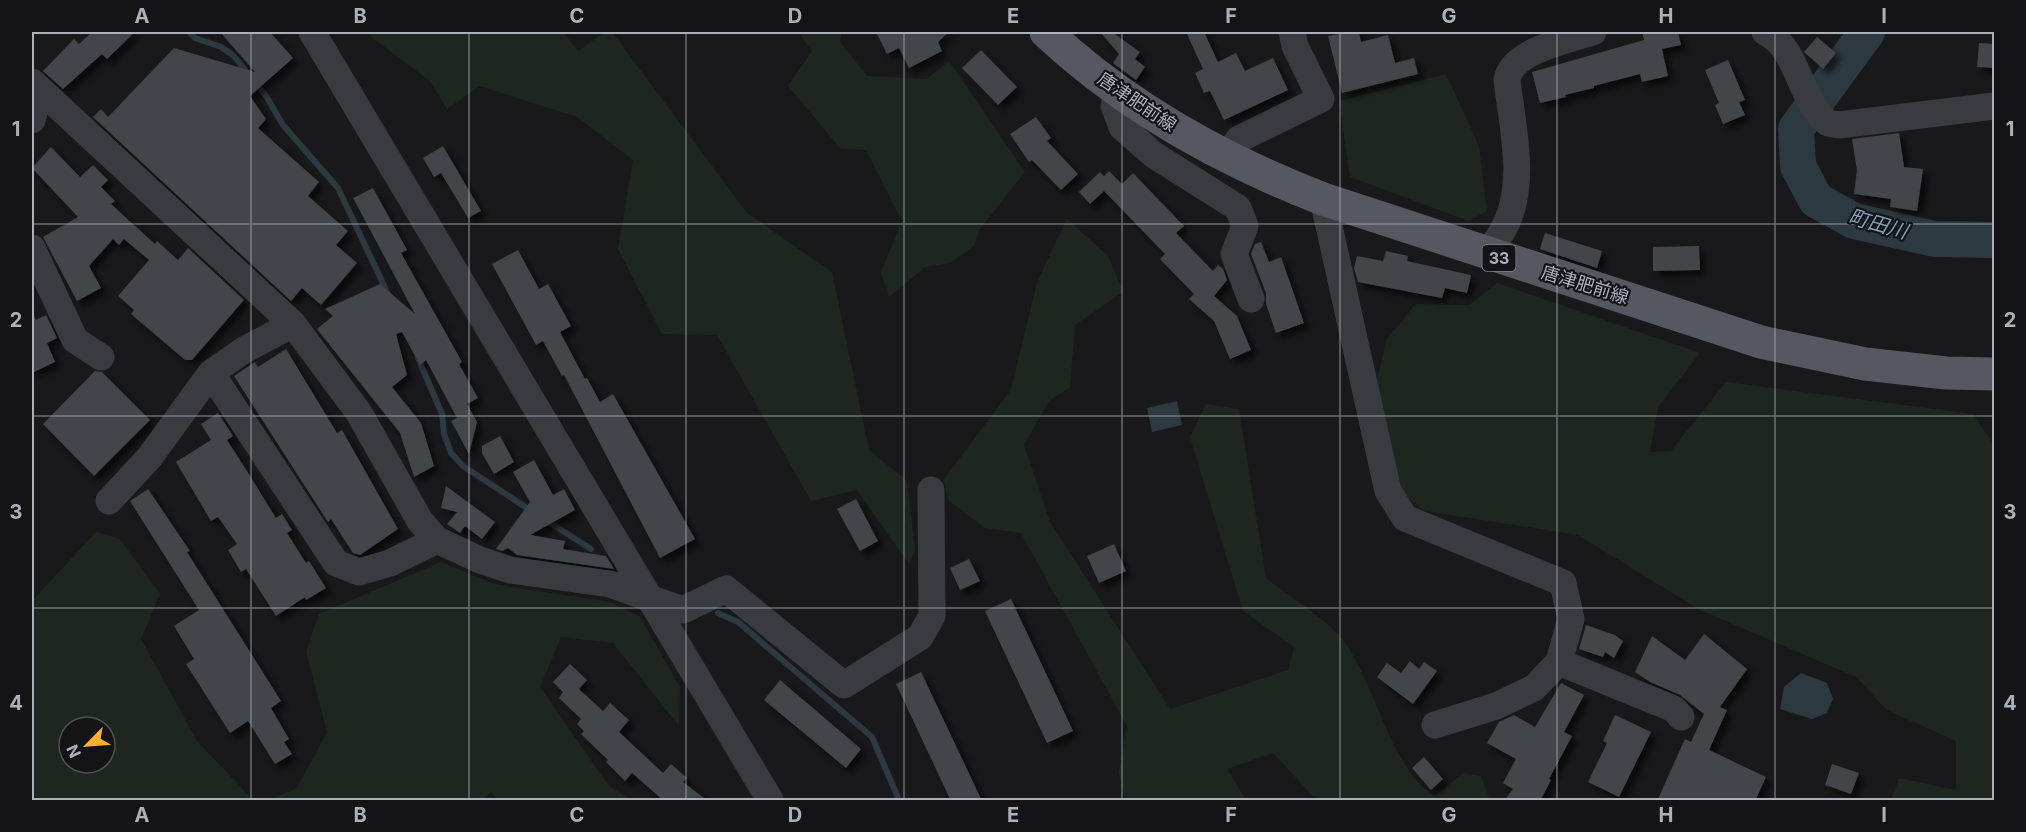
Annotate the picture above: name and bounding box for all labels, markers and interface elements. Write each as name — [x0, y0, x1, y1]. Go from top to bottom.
text: A — [135, 4, 150, 28]
text: B — [353, 4, 367, 28]
text: C — [570, 4, 584, 28]
text: D — [788, 4, 802, 28]
text: E — [1007, 4, 1019, 28]
text: F — [1225, 4, 1237, 28]
text: G — [1441, 4, 1457, 28]
text: H — [1659, 4, 1673, 28]
text: I — [1881, 4, 1887, 28]
street label: 唐津肥前線 — [1094, 68, 1180, 135]
text: 1 — [12, 117, 20, 141]
text: 1 — [2006, 117, 2014, 141]
water label: 町田川 — [1846, 204, 1912, 244]
road number: 33 — [1482, 245, 1516, 271]
street label: 唐津肥前線 — [1539, 261, 1631, 308]
text: 2 — [10, 308, 22, 332]
text: 2 — [2004, 308, 2016, 332]
text: 3 — [10, 500, 22, 524]
text: 3 — [2004, 500, 2016, 524]
text: 4 — [9, 691, 23, 715]
text: 4 — [2003, 691, 2017, 715]
north arrow — [57, 715, 117, 775]
text: N — [62, 742, 85, 761]
text: A — [135, 803, 150, 827]
text: B — [353, 803, 367, 827]
text: C — [570, 803, 584, 827]
text: D — [788, 803, 802, 827]
text: E — [1007, 803, 1019, 827]
text: F — [1225, 803, 1237, 827]
text: G — [1441, 803, 1457, 827]
text: H — [1659, 803, 1673, 827]
text: I — [1881, 803, 1887, 827]

